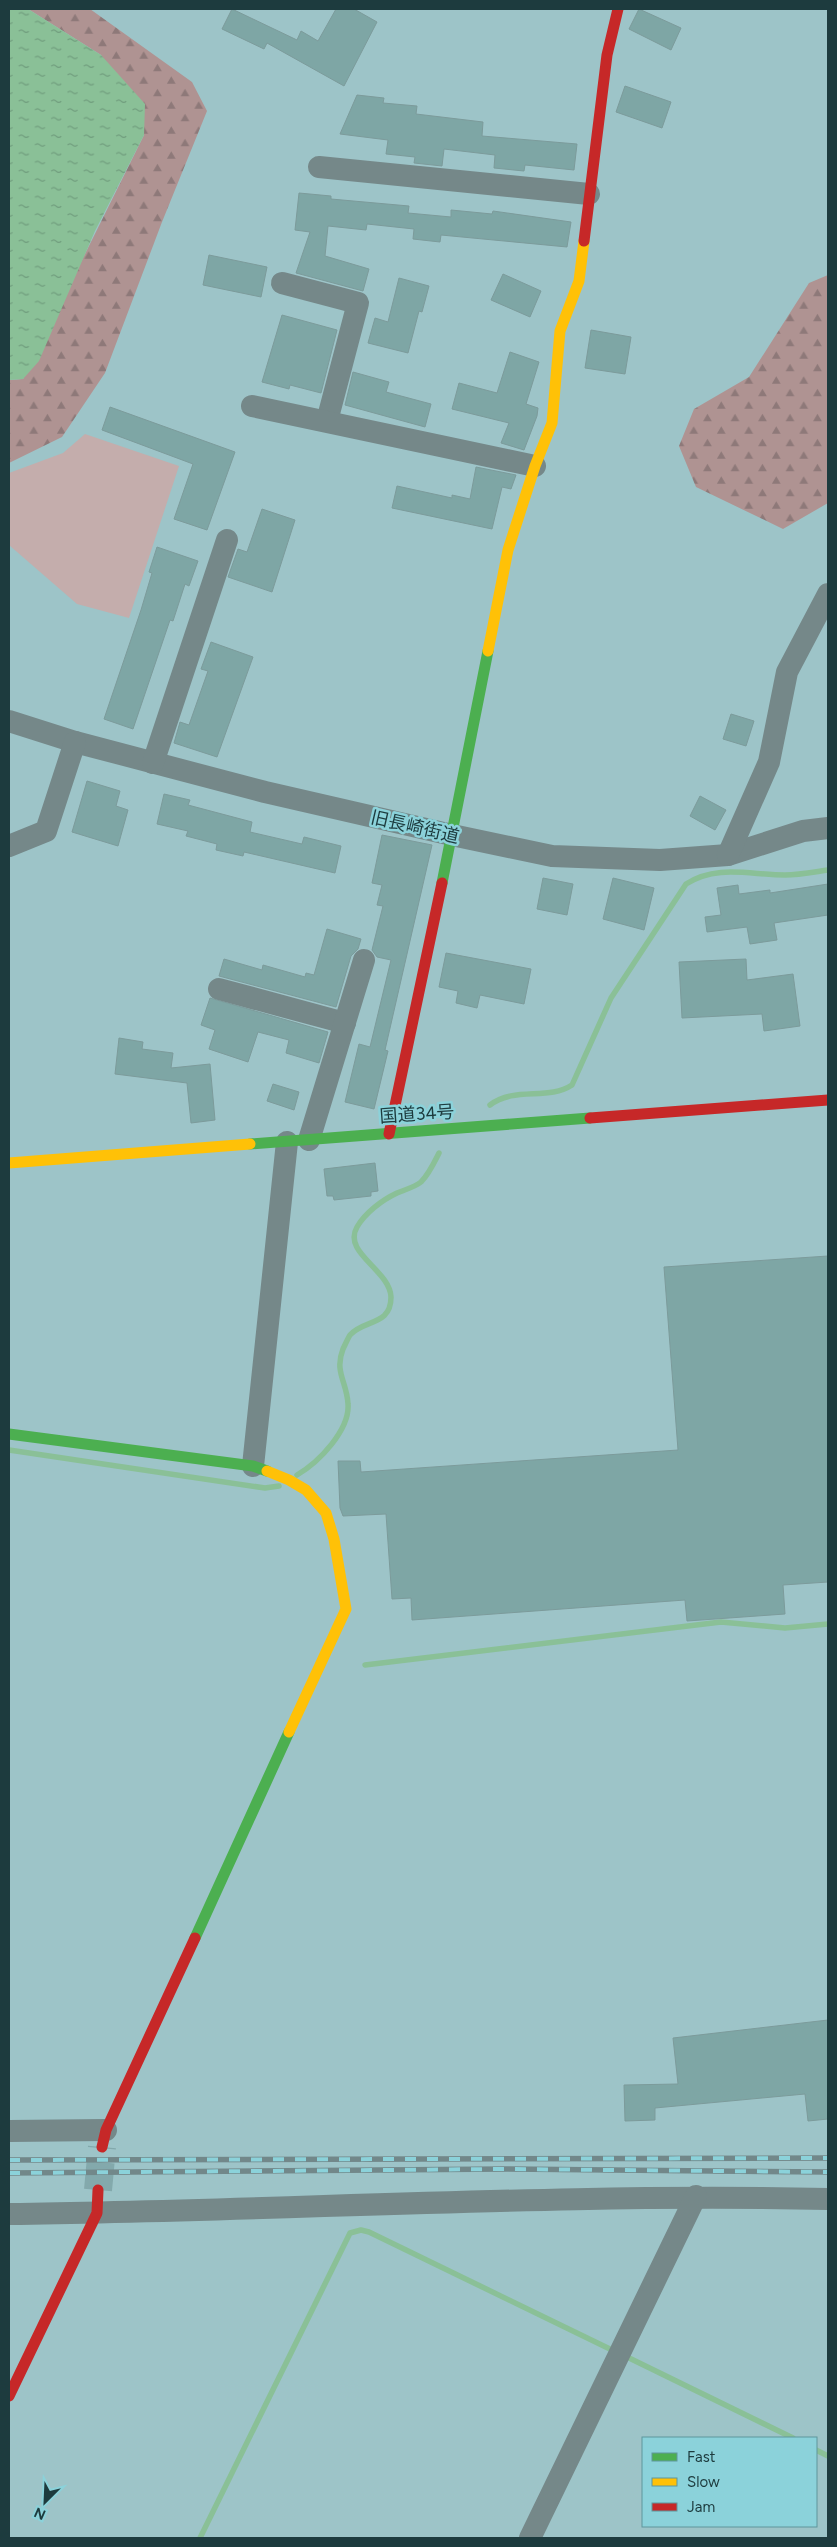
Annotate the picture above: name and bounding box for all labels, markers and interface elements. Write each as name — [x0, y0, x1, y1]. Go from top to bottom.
street label: 旧長崎街道 — [369, 806, 461, 848]
street label: 国道34号 — [379, 1100, 455, 1128]
legend — [642, 2437, 817, 2527]
text: Fast — [687, 2448, 716, 2466]
text: Slow — [687, 2473, 720, 2491]
north arrow — [20, 2477, 70, 2527]
text: Jam — [687, 2498, 715, 2516]
text: N — [32, 2503, 48, 2523]

